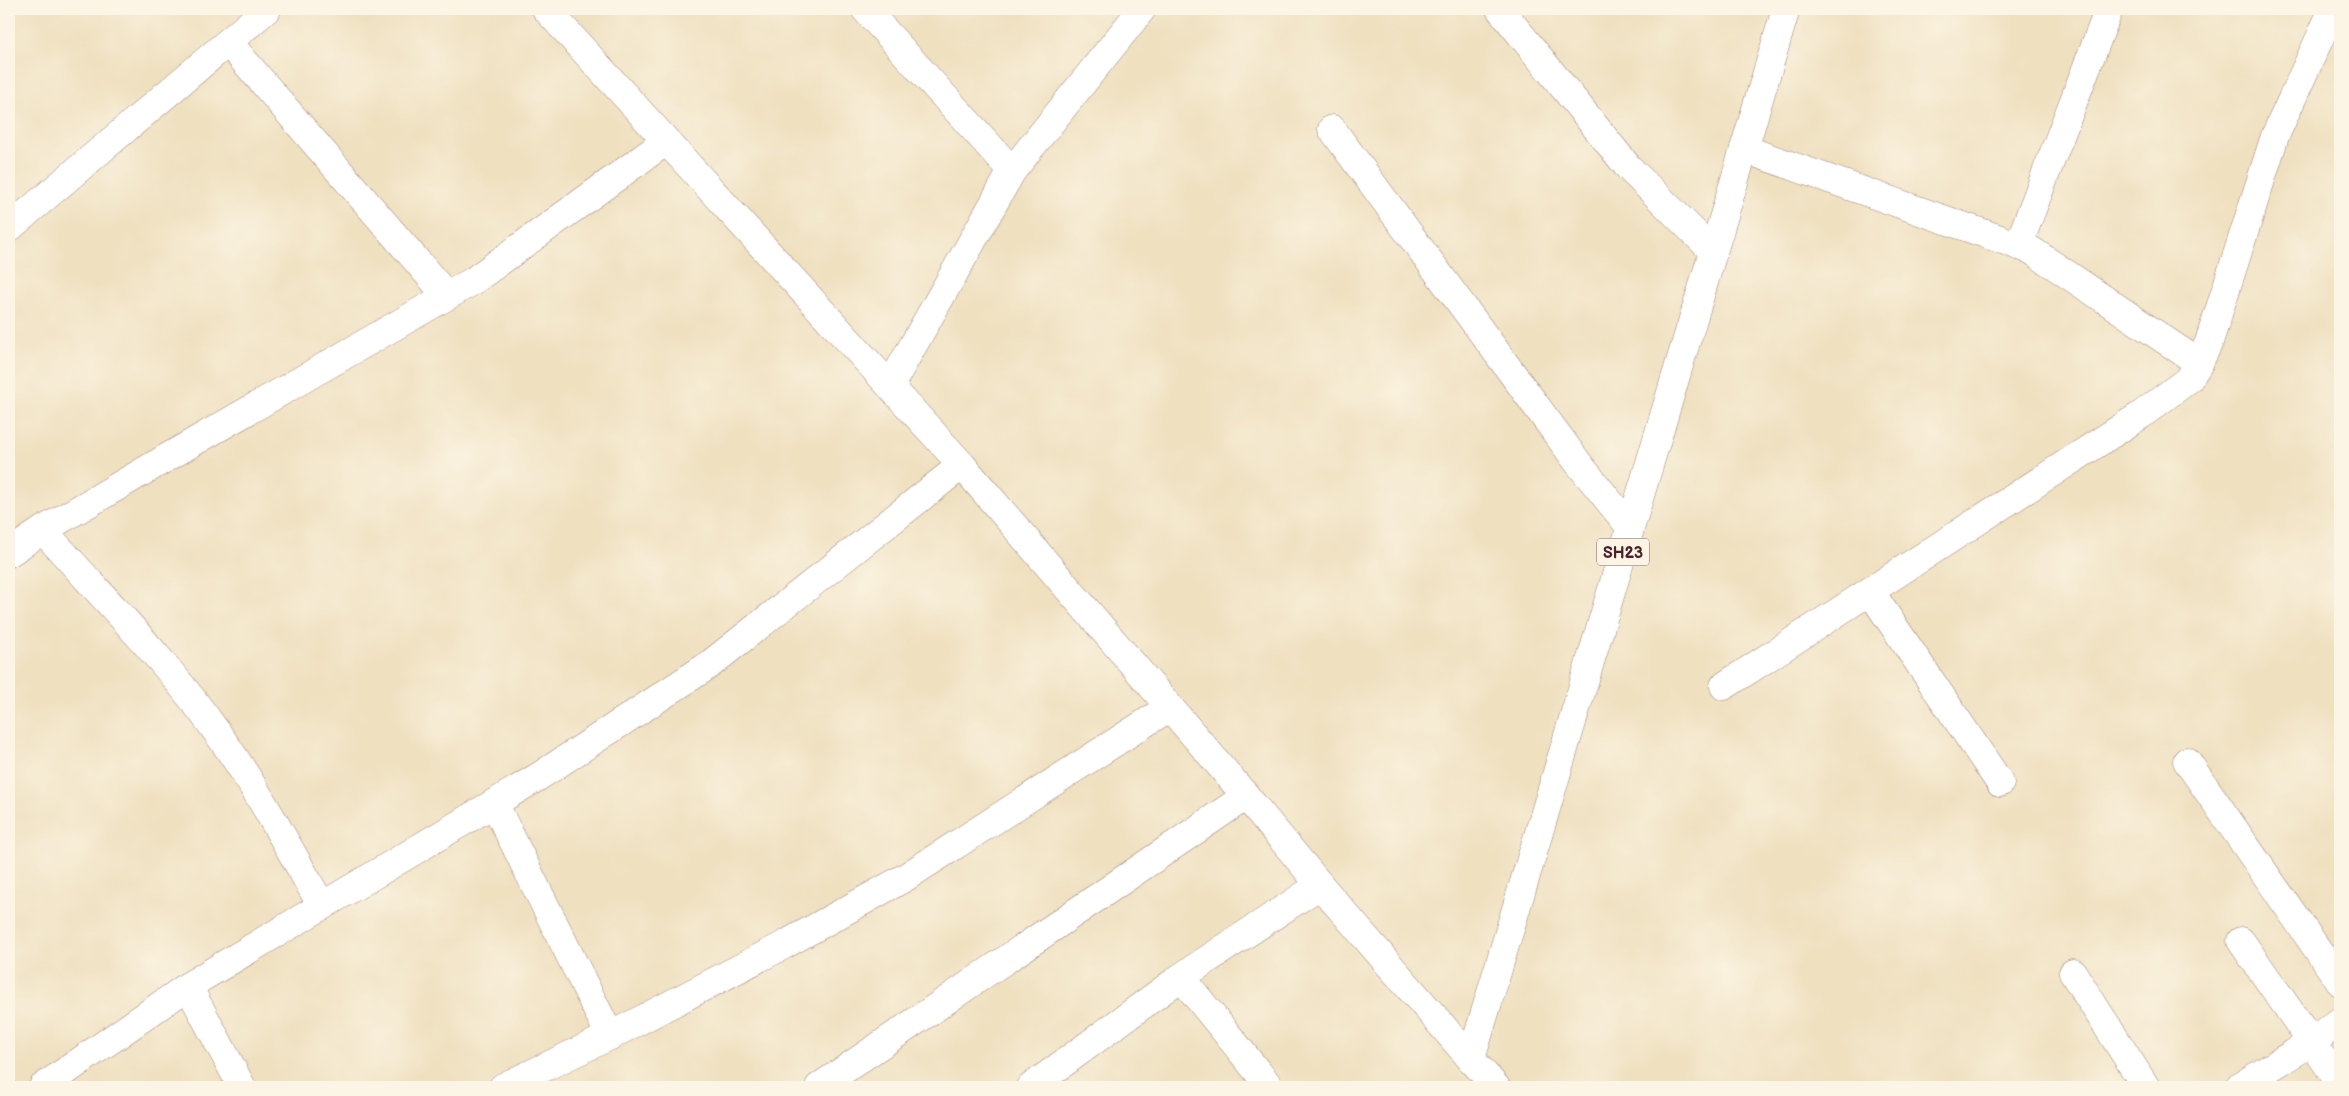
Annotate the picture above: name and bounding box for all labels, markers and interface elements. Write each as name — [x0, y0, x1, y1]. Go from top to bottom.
road number: SH23 — [1597, 538, 1649, 566]

